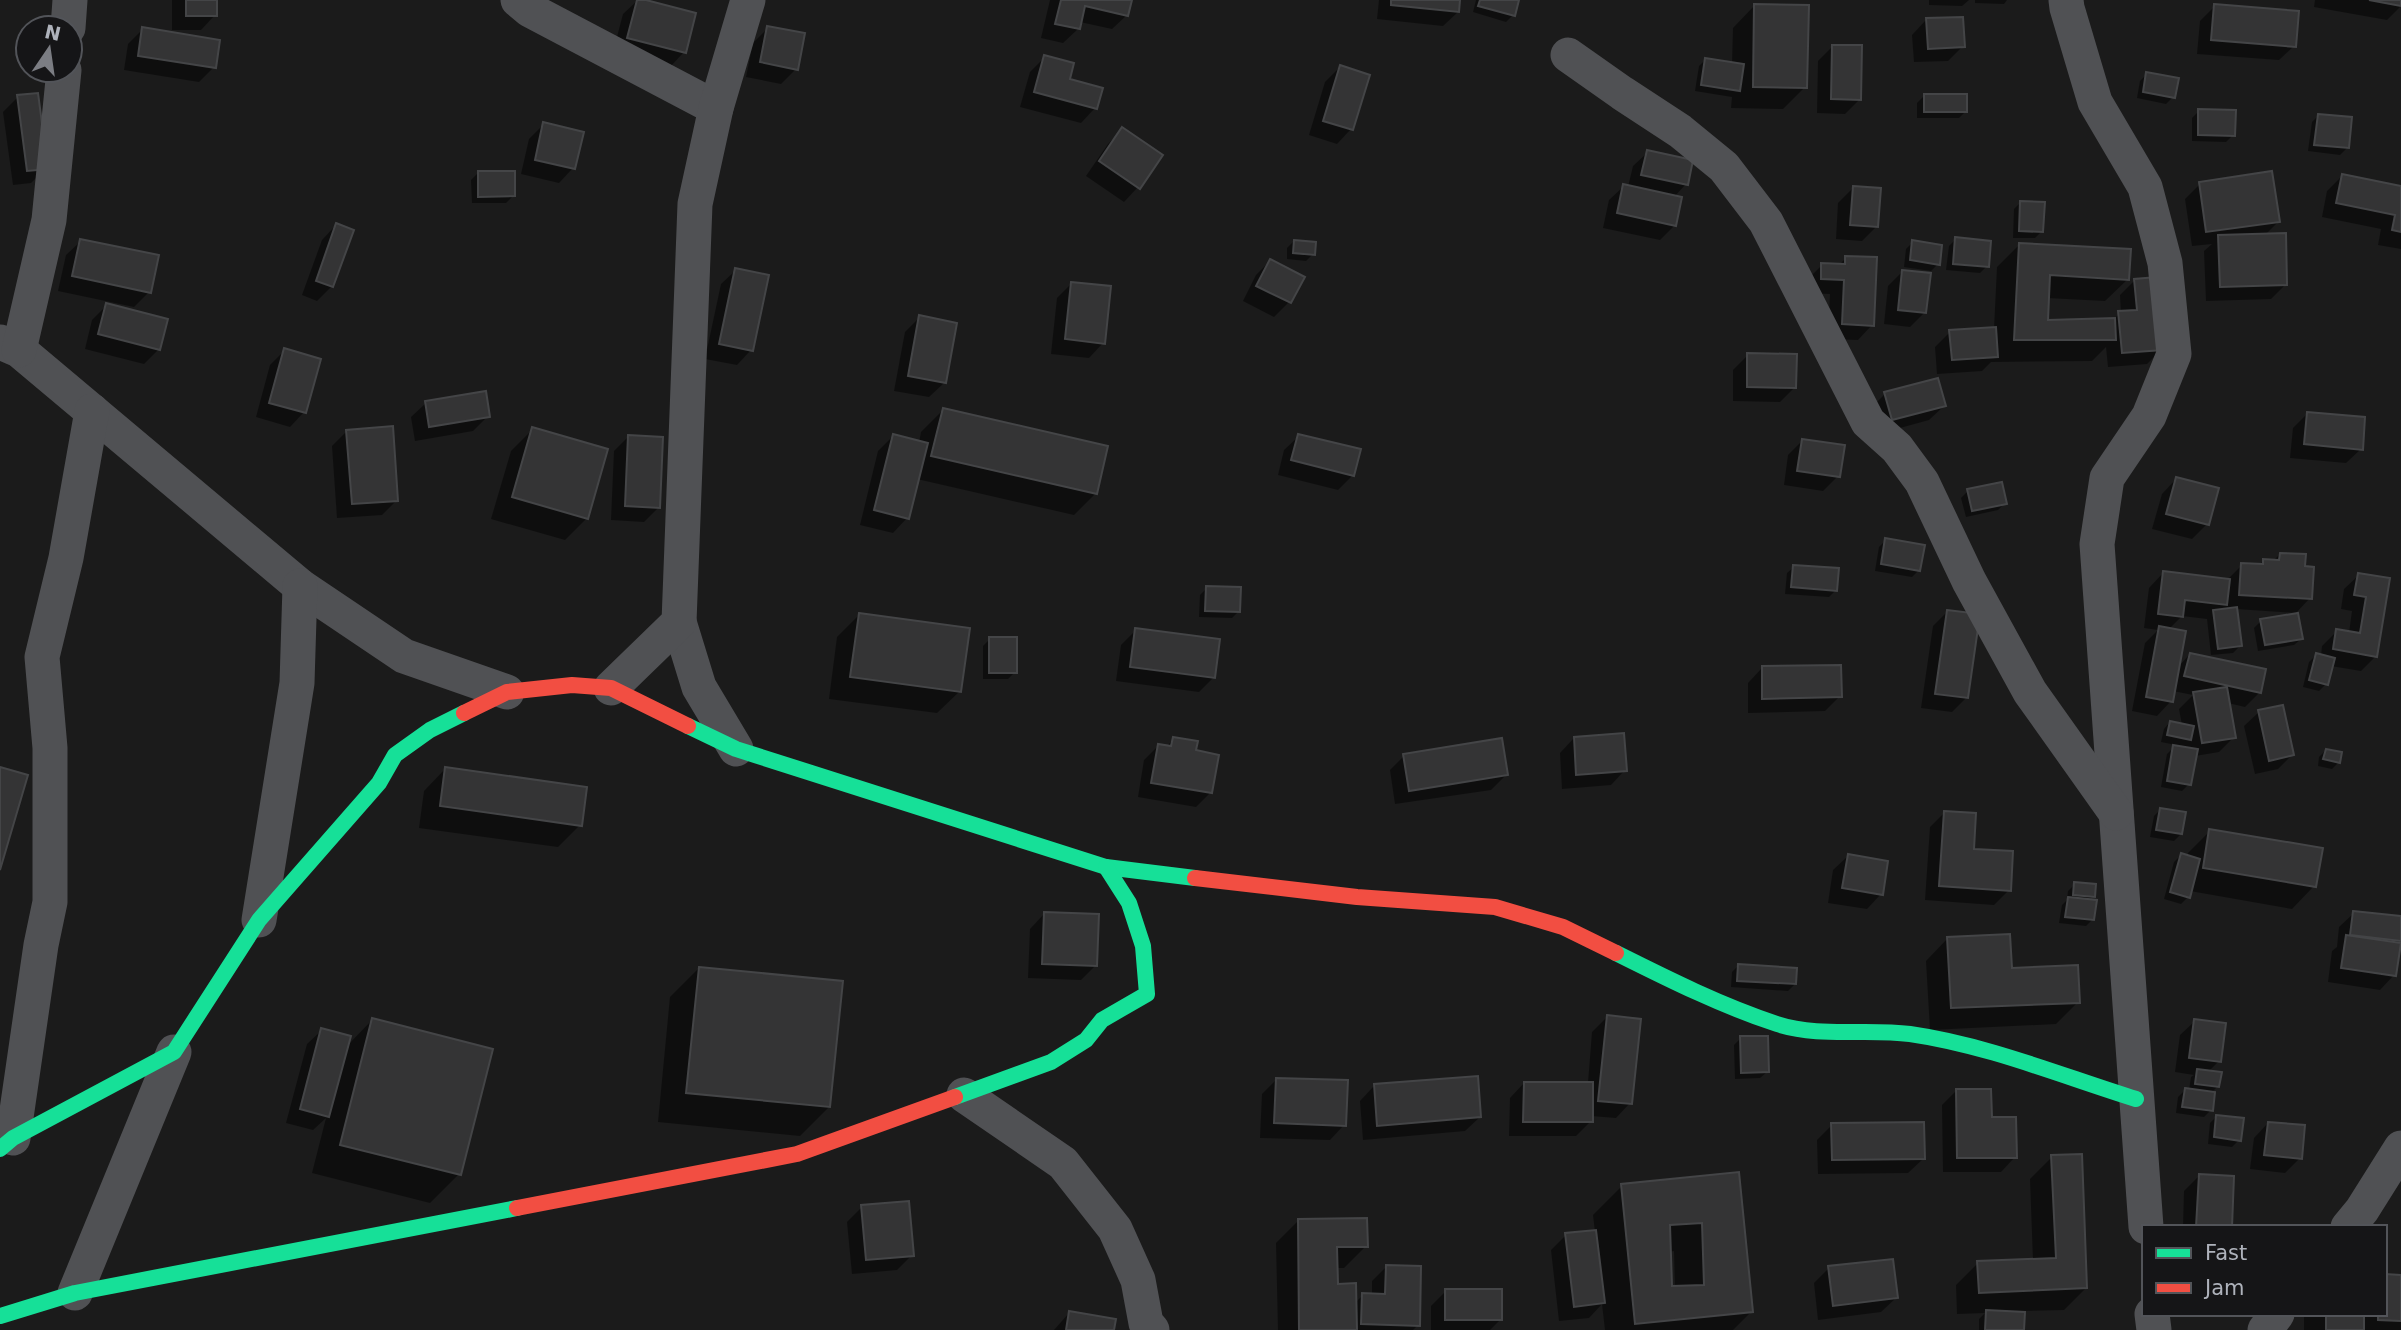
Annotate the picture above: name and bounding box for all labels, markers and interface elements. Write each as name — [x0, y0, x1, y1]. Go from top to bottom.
north arrow — [14, 14, 84, 84]
text: N — [43, 20, 63, 45]
legend — [2142, 1225, 2387, 1316]
text: Fast — [2205, 1241, 2247, 1265]
text: Jam — [2203, 1276, 2245, 1300]

